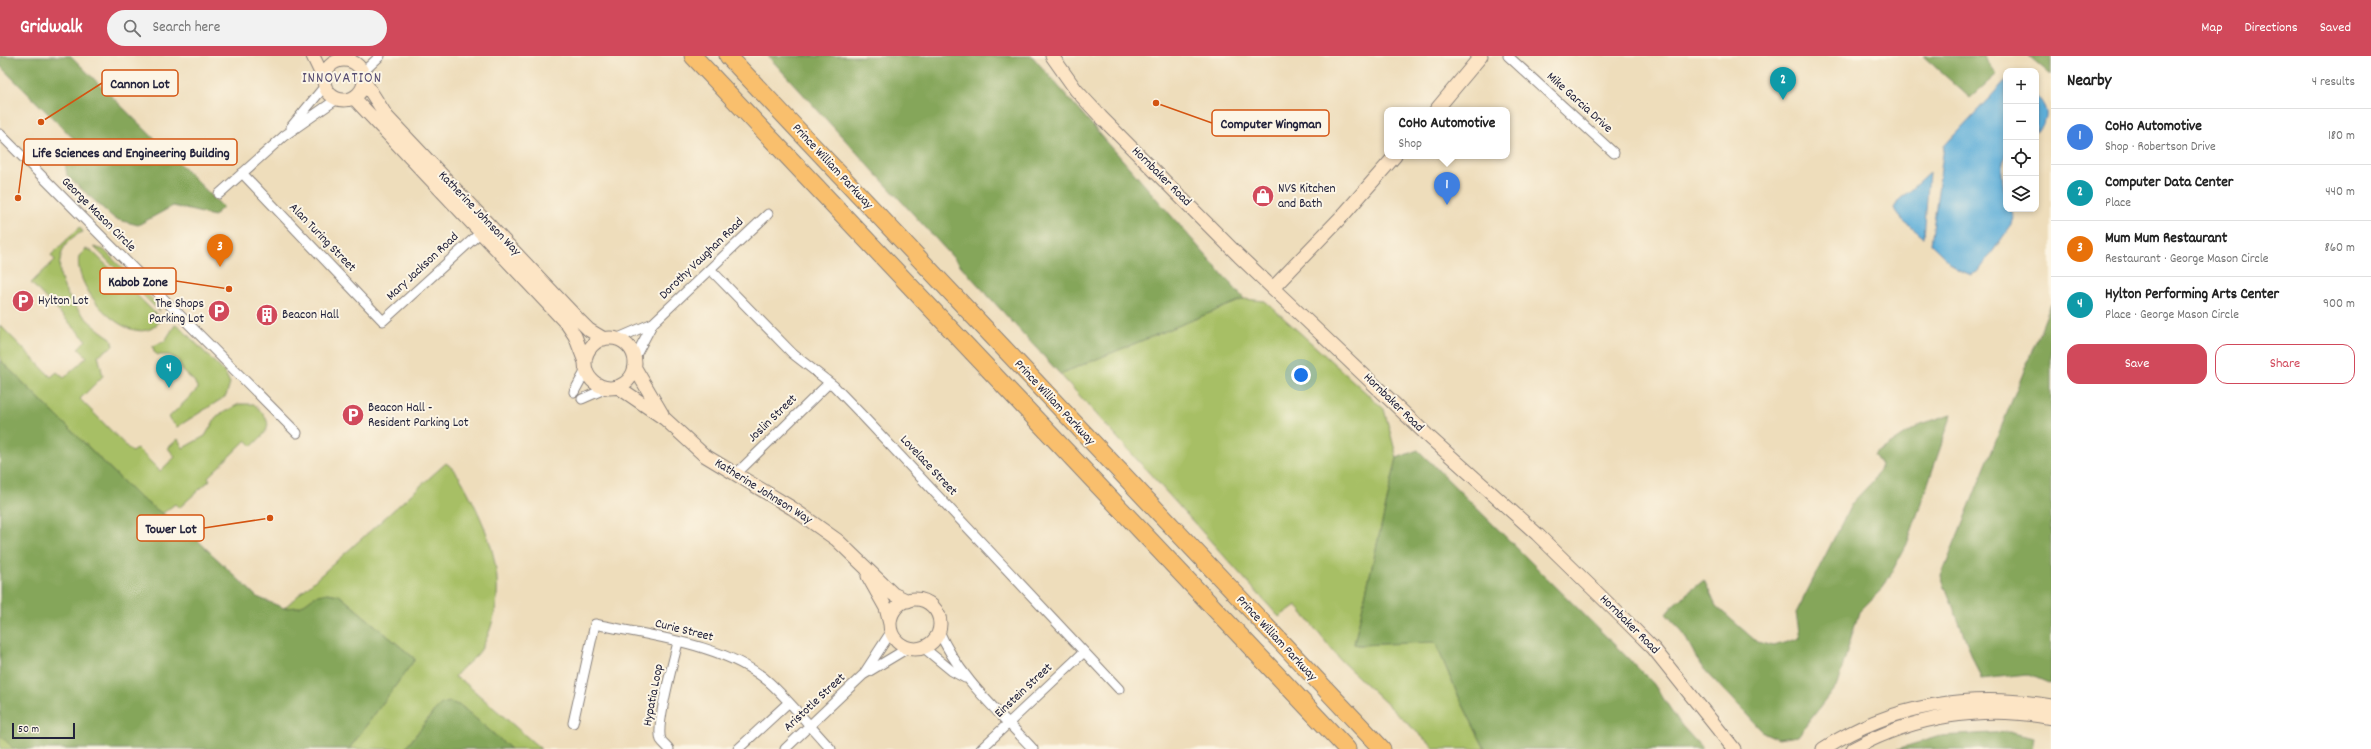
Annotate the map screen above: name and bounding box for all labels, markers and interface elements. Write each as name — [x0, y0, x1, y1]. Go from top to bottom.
search box — [107, 10, 387, 46]
text: Gridwalk — [20, 15, 83, 42]
icon: search — [121, 17, 143, 39]
text: Search here — [153, 17, 220, 39]
text: Map — [2201, 18, 2223, 38]
text: Directions — [2245, 18, 2298, 38]
text: Saved — [2320, 18, 2351, 38]
pin: 2 — [1770, 67, 1796, 100]
district label: INNOVATION — [302, 68, 382, 90]
street label: Mike Garcia Drive — [1542, 68, 1616, 138]
map controls — [2003, 68, 2039, 212]
button: + — [2003, 68, 2039, 104]
callout: Cannon Lot — [102, 70, 178, 96]
text: Nearby — [2067, 70, 2111, 94]
text: 4 results — [2312, 73, 2355, 92]
text: Cannon Lot — [110, 75, 171, 95]
button: − — [2003, 104, 2039, 140]
popup — [1384, 107, 1510, 159]
callout: Computer Wingman — [1212, 110, 1329, 136]
text: CoHo Automotive — [1399, 113, 1495, 135]
text: Computer Wingman — [1221, 115, 1322, 135]
text: CoHo Automotive — [2105, 116, 2202, 138]
street label: Prince William Parkway — [787, 120, 877, 215]
text: 1 — [2079, 127, 2081, 146]
text: 180 m — [2328, 127, 2355, 146]
text: Shop — [1399, 135, 1422, 154]
text: Shop · Robertson Drive — [2105, 138, 2216, 157]
callout: Life Sciences and Engineering Building — [24, 139, 237, 165]
button: locate — [2003, 140, 2039, 176]
street label: Hornbaker Road — [1127, 143, 1195, 211]
text: Life Sciences and Engineering Building — [32, 144, 230, 164]
street label: Katherine Johnson Way — [433, 167, 525, 261]
pin: 1 — [1434, 172, 1460, 205]
text: Computer Data Center — [2105, 172, 2233, 194]
street label: George Mason Circle — [56, 173, 140, 257]
button: layers — [2003, 176, 2039, 212]
place label: NVS Kitchen and Bath — [1278, 180, 1335, 214]
shop icon: NVS Kitchen and Bath — [1250, 183, 1276, 209]
text: 2 — [2077, 183, 2083, 202]
text: 440 m — [2325, 183, 2355, 202]
text: Place — [2105, 194, 2131, 213]
street label: Alan Turing Street — [284, 199, 360, 277]
street label: Dorothy Vaughan Road — [655, 214, 749, 304]
street label: Mary Jackson Road — [383, 228, 463, 306]
text: Mum Mum Restaurant — [2105, 228, 2227, 250]
pin: 3 — [207, 234, 233, 267]
text: 3 — [2077, 239, 2083, 258]
text: 860 m — [2324, 239, 2355, 258]
text: Restaurant · George Mason Circle — [2105, 250, 2269, 269]
callout: Kabob Zone — [100, 268, 176, 294]
text: Kabob Zone — [108, 273, 168, 293]
text: Hylton Performing Arts Center — [2105, 284, 2279, 306]
parking icon: Hylton Lot — [10, 288, 36, 314]
place label: Hylton Lot — [38, 292, 89, 311]
place label: The Shops Parking Lot — [149, 295, 204, 329]
text: 4 — [2077, 295, 2083, 314]
text: 900 m — [2323, 295, 2355, 314]
parking icon: The Shops Parking Lot — [206, 298, 232, 324]
building icon: Beacon Hall — [254, 302, 280, 328]
place label: Beacon Hall — [282, 306, 339, 325]
text: Place · George Mason Circle — [2105, 306, 2239, 325]
button: Save — [2067, 344, 2207, 384]
button: Share — [2215, 344, 2355, 384]
pin: 4 — [156, 355, 182, 388]
street label: Prince William Parkway — [1009, 356, 1099, 451]
your location — [1291, 365, 1311, 385]
street label: Hornbaker Road — [1358, 369, 1428, 437]
street label: Joslin Street — [744, 390, 802, 447]
place label: Beacon Hall - Resident Parking Lot — [368, 399, 469, 433]
parking icon: Beacon Hall - Resident Parking Lot — [340, 402, 366, 428]
street label: Lovelace Street — [895, 431, 961, 501]
street label: Katherine Johnson Way — [710, 454, 816, 530]
callout: Tower Lot — [137, 515, 204, 541]
text: Tower Lot — [145, 520, 197, 540]
street label: Hornbaker Road — [1595, 591, 1663, 659]
street label: Prince William Parkway — [1231, 592, 1321, 687]
street label: Curie Street — [653, 615, 715, 647]
street label: Einstein Street — [991, 659, 1057, 723]
street label: Hypatia Loop — [639, 662, 669, 728]
street label: Aristotle Street — [780, 669, 850, 737]
scale bar — [12, 721, 75, 740]
text: 50 m — [18, 722, 39, 738]

